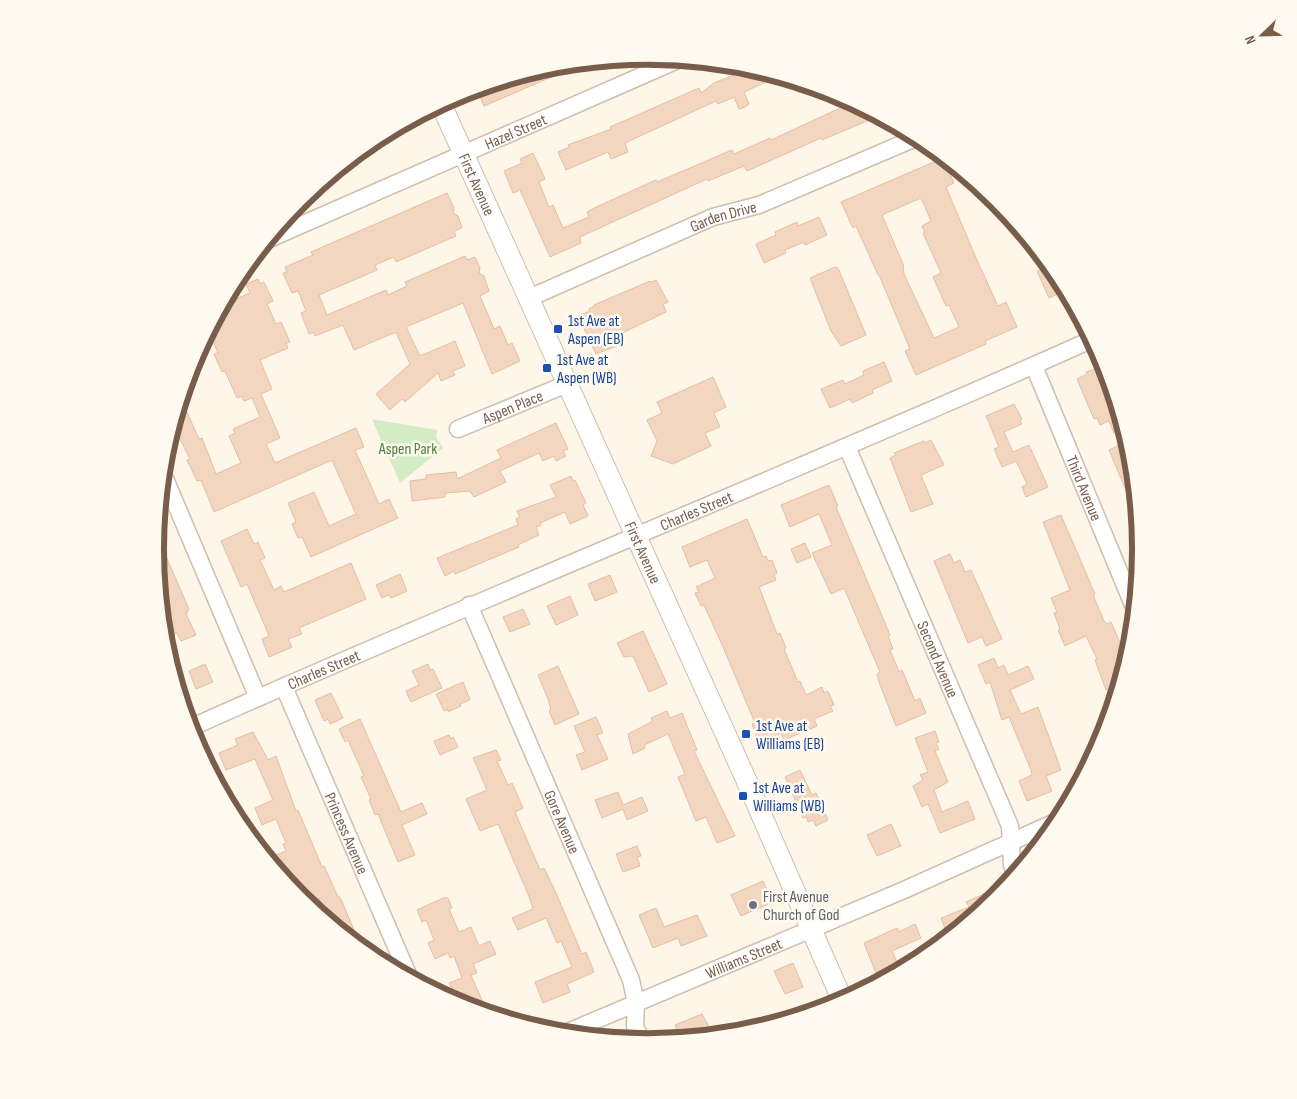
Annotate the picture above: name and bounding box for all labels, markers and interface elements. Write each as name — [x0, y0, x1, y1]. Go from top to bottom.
north arrow — [1237, 10, 1287, 60]
text: N — [1241, 33, 1260, 47]
street label: Hazel Street — [482, 111, 550, 154]
street label: First Avenue — [454, 151, 498, 219]
street label: Garden Drive — [687, 198, 759, 237]
place label: 1st Ave at Aspen (EB) — [567, 312, 624, 349]
marker: 1st Ave at Aspen (EB) — [552, 323, 564, 335]
place label: 1st Ave at Aspen (WB) — [556, 351, 617, 388]
marker: 1st Ave at Aspen (WB) — [541, 362, 553, 374]
street label: Aspen Place — [479, 387, 546, 429]
park label: Aspen Park — [378, 440, 437, 459]
street label: Third Avenue — [1061, 453, 1105, 524]
street label: Charles Street — [658, 488, 736, 535]
street label: First Avenue — [620, 519, 664, 587]
street label: Second Avenue — [912, 619, 962, 701]
street label: Charles Street — [285, 646, 363, 695]
place label: 1st Ave at Williams (EB) — [756, 717, 824, 754]
marker: 1st Ave at Williams (EB) — [740, 728, 752, 740]
place label: 1st Ave at Williams (WB) — [753, 779, 825, 816]
street label: Gore Avenue — [539, 788, 583, 857]
street label: Princess Avenue — [320, 790, 372, 877]
marker: 1st Ave at Williams (WB) — [737, 790, 749, 802]
place label: First Avenue Church of God — [763, 888, 840, 925]
marker: First Avenue Church of God — [747, 899, 759, 911]
street label: Williams Street — [703, 935, 785, 984]

